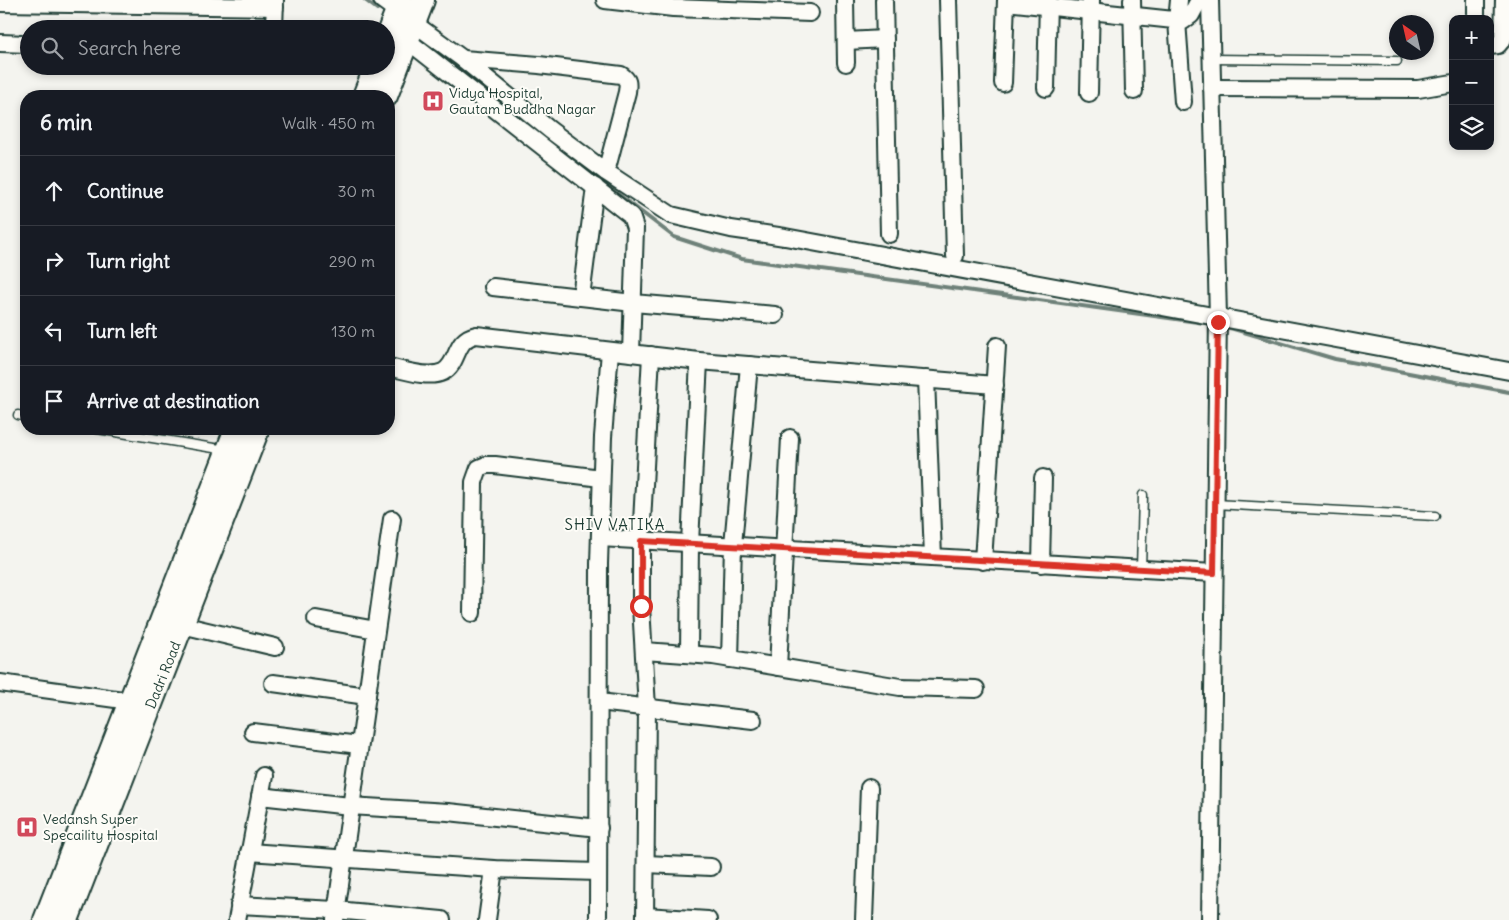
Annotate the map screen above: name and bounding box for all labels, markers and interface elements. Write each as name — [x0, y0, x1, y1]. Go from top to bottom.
north arrow — [1389, 15, 1434, 60]
map controls — [1449, 15, 1494, 150]
button: + — [1449, 15, 1494, 60]
search box — [20, 20, 395, 75]
icon: search — [38, 34, 66, 62]
text: Search here — [78, 36, 181, 60]
button: − — [1449, 60, 1494, 105]
place label: Vidya Hospital, Gautam Buddha Nagar — [449, 84, 596, 118]
hospital icon: Vidya Hospital, Gautam Buddha Nagar — [421, 89, 445, 113]
button: layers — [1449, 105, 1494, 150]
text: 6 min — [40, 109, 92, 136]
text: Walk · 450 m — [282, 113, 375, 133]
icon: ahead — [40, 177, 68, 205]
text: Continue — [87, 179, 164, 203]
text: 30 m — [338, 181, 375, 201]
icon: right — [40, 247, 68, 275]
text: Turn right — [87, 249, 170, 273]
text: 290 m — [329, 251, 375, 271]
route end — [1207, 311, 1230, 334]
icon: left — [40, 317, 68, 345]
text: Turn left — [87, 319, 157, 343]
text: 130 m — [331, 321, 375, 341]
icon: arrive — [40, 387, 68, 415]
text: Arrive at destination — [87, 389, 260, 413]
district label: SHIV VATIKA — [565, 515, 665, 534]
route start — [630, 595, 653, 618]
street label: Dadri Road — [141, 639, 185, 711]
place label: Vedansh Super Specaility Hospital — [43, 810, 158, 844]
hospital icon: Vedansh Super Specaility Hospital — [15, 815, 39, 839]

